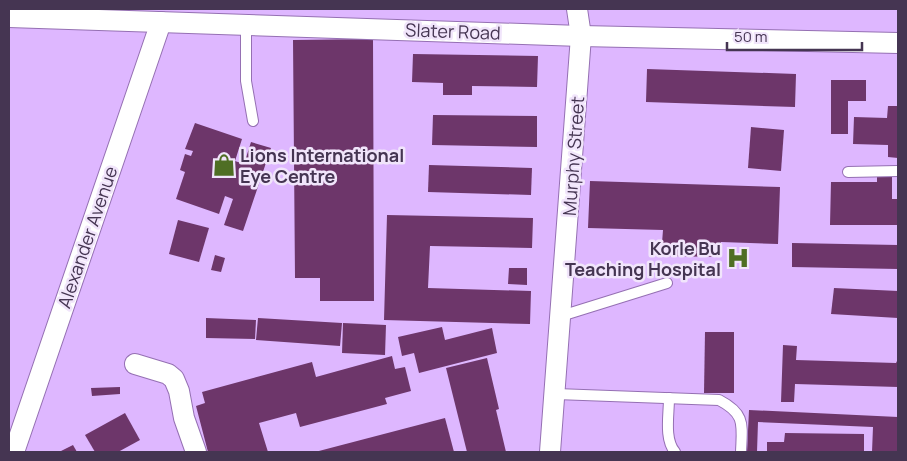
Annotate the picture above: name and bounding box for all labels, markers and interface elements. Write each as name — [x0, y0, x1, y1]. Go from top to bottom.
street label: Slater Road — [405, 17, 501, 45]
scale bar — [727, 20, 862, 52]
text: 50 m — [734, 26, 768, 47]
street label: Murphy Street — [557, 95, 589, 217]
place label: Lions International Eye Centre — [240, 143, 404, 188]
shop icon: Lions International Eye Centre — [211, 152, 237, 178]
street label: Alexander Avenue — [51, 163, 123, 311]
place label: Korle Bu Teaching Hospital — [565, 236, 721, 281]
hospital icon: Korle Bu Teaching Hospital — [725, 245, 751, 271]

